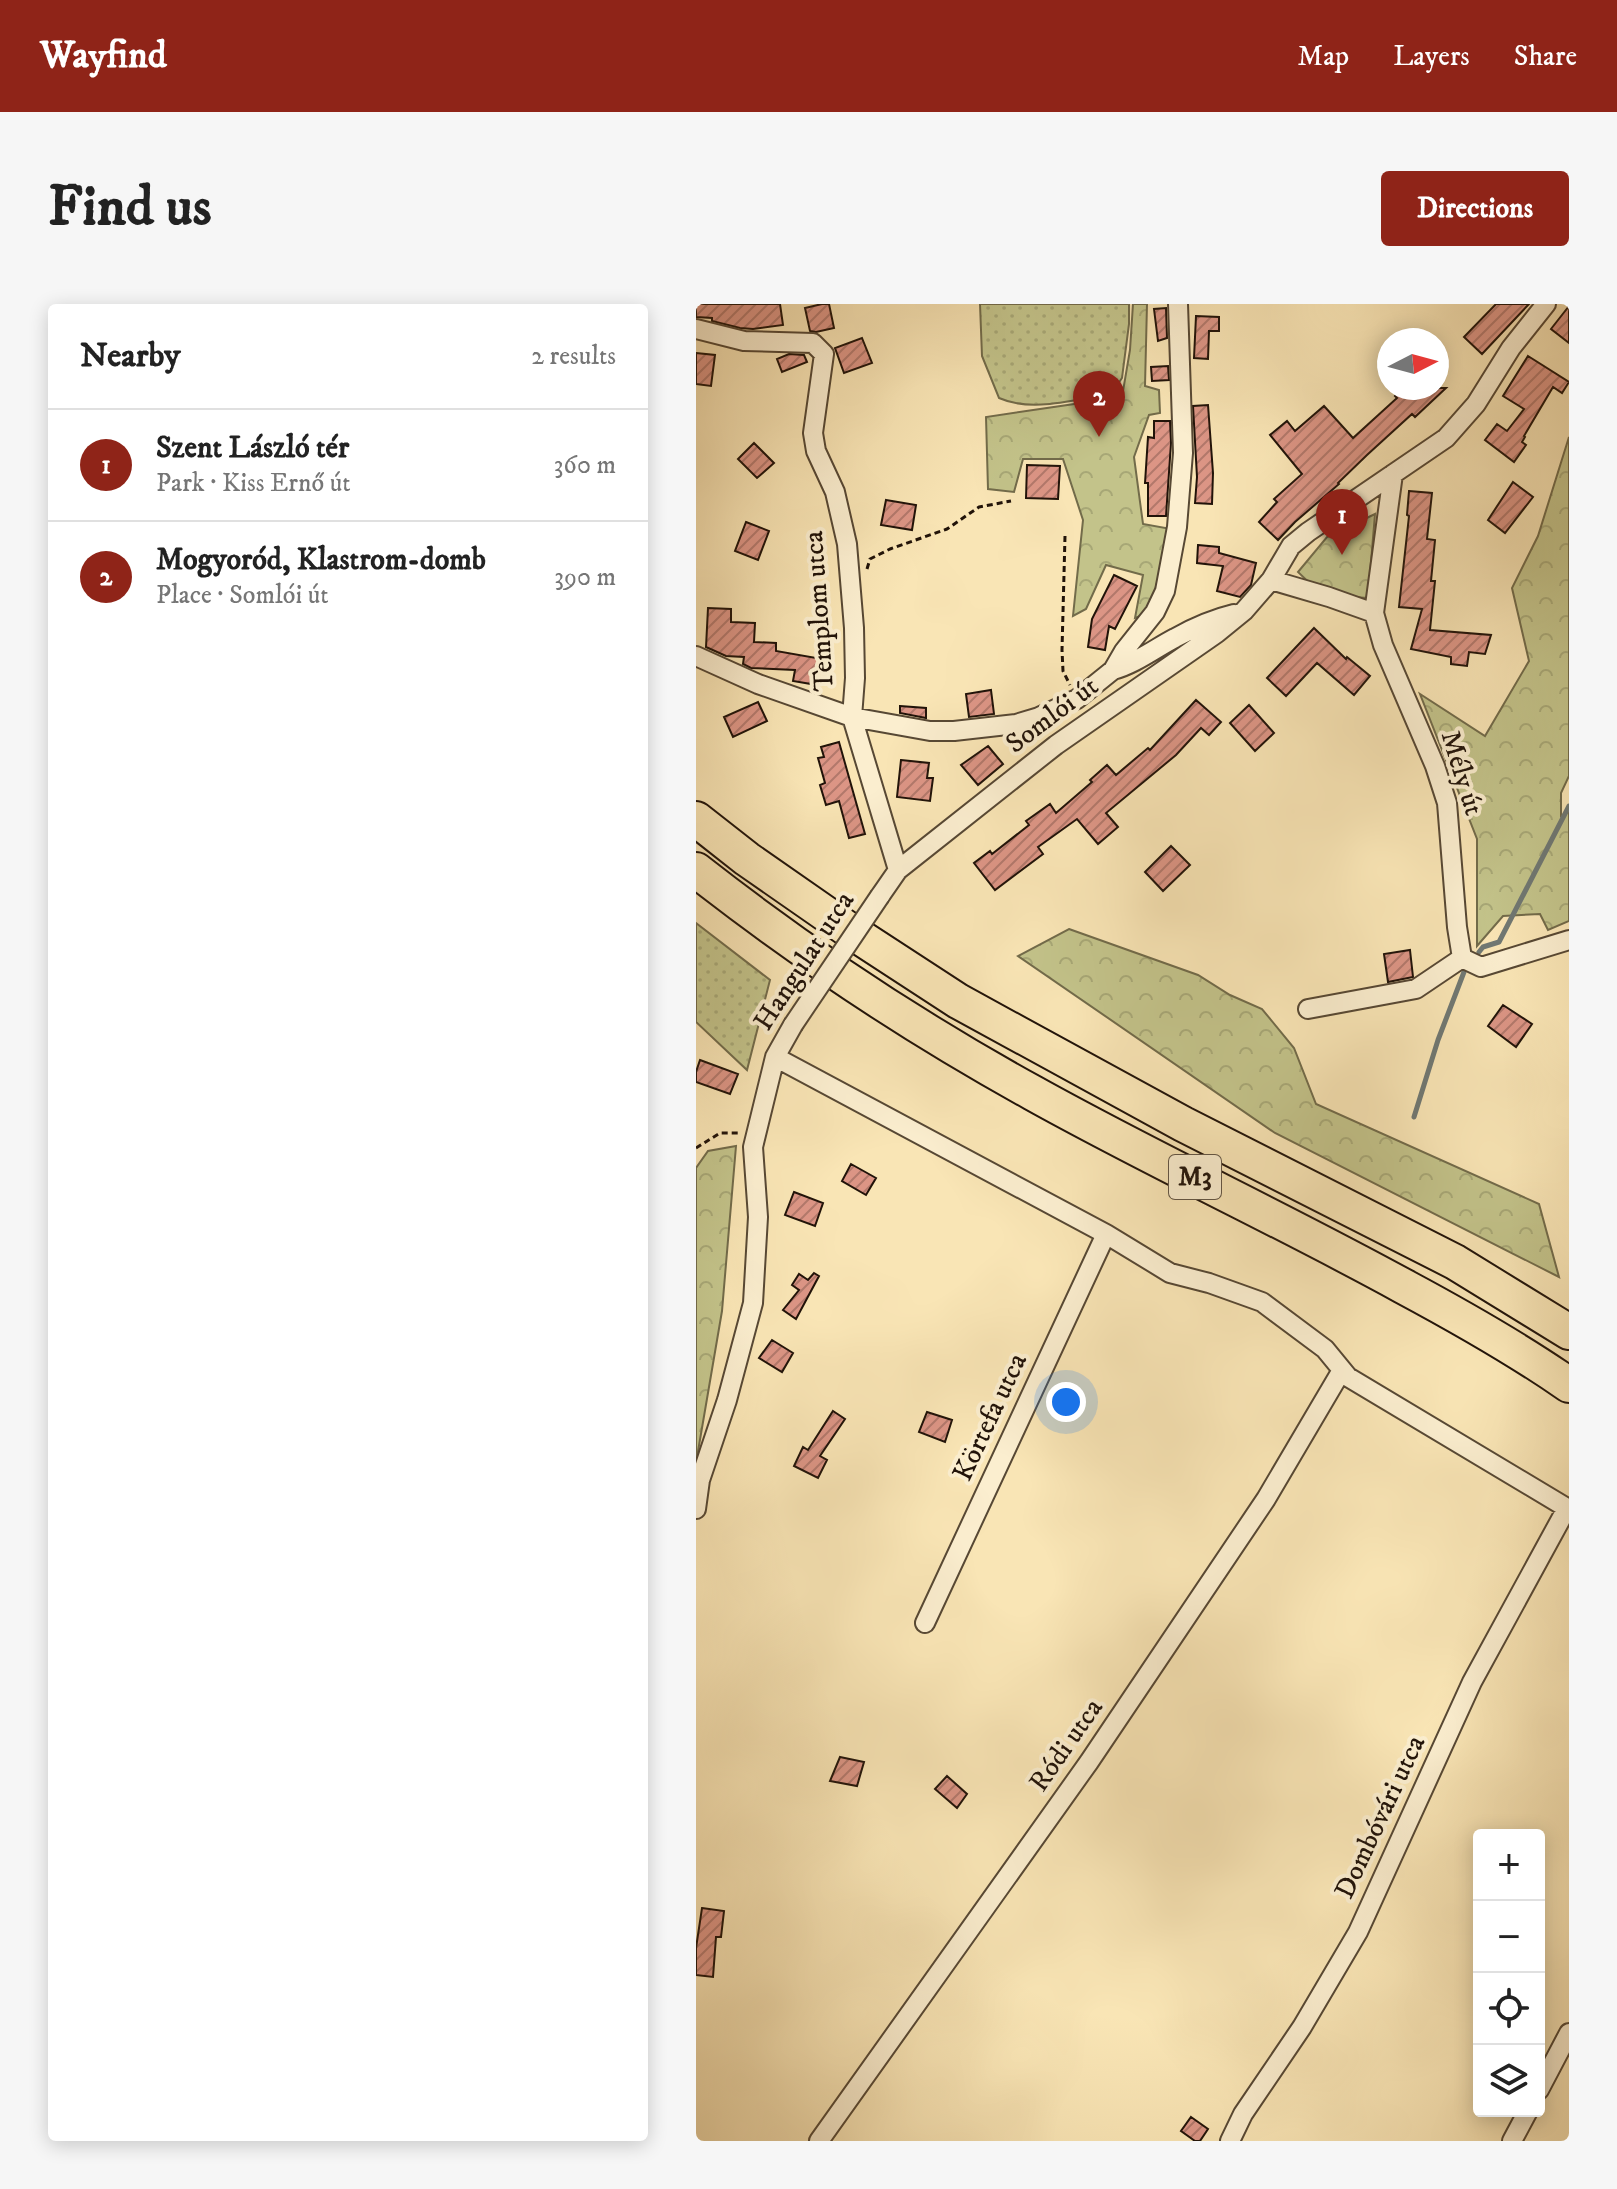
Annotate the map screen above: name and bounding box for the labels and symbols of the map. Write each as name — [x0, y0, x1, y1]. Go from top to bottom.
north arrow — [1377, 328, 1449, 400]
pin: 2 — [1073, 371, 1125, 437]
pin: 1 — [1316, 489, 1368, 555]
street label: Templom utca — [796, 530, 842, 692]
street label: Somlói út — [999, 669, 1105, 761]
street label: Mély út — [1433, 726, 1491, 820]
street label: Hangulat utca — [746, 885, 862, 1037]
road number: M3 — [1169, 1155, 1221, 1199]
street label: Körtefa utca — [945, 1347, 1035, 1487]
your location — [1046, 1382, 1086, 1422]
street label: Ródi utca — [1021, 1692, 1111, 1798]
street label: Dombóvári utca — [1327, 1730, 1433, 1904]

